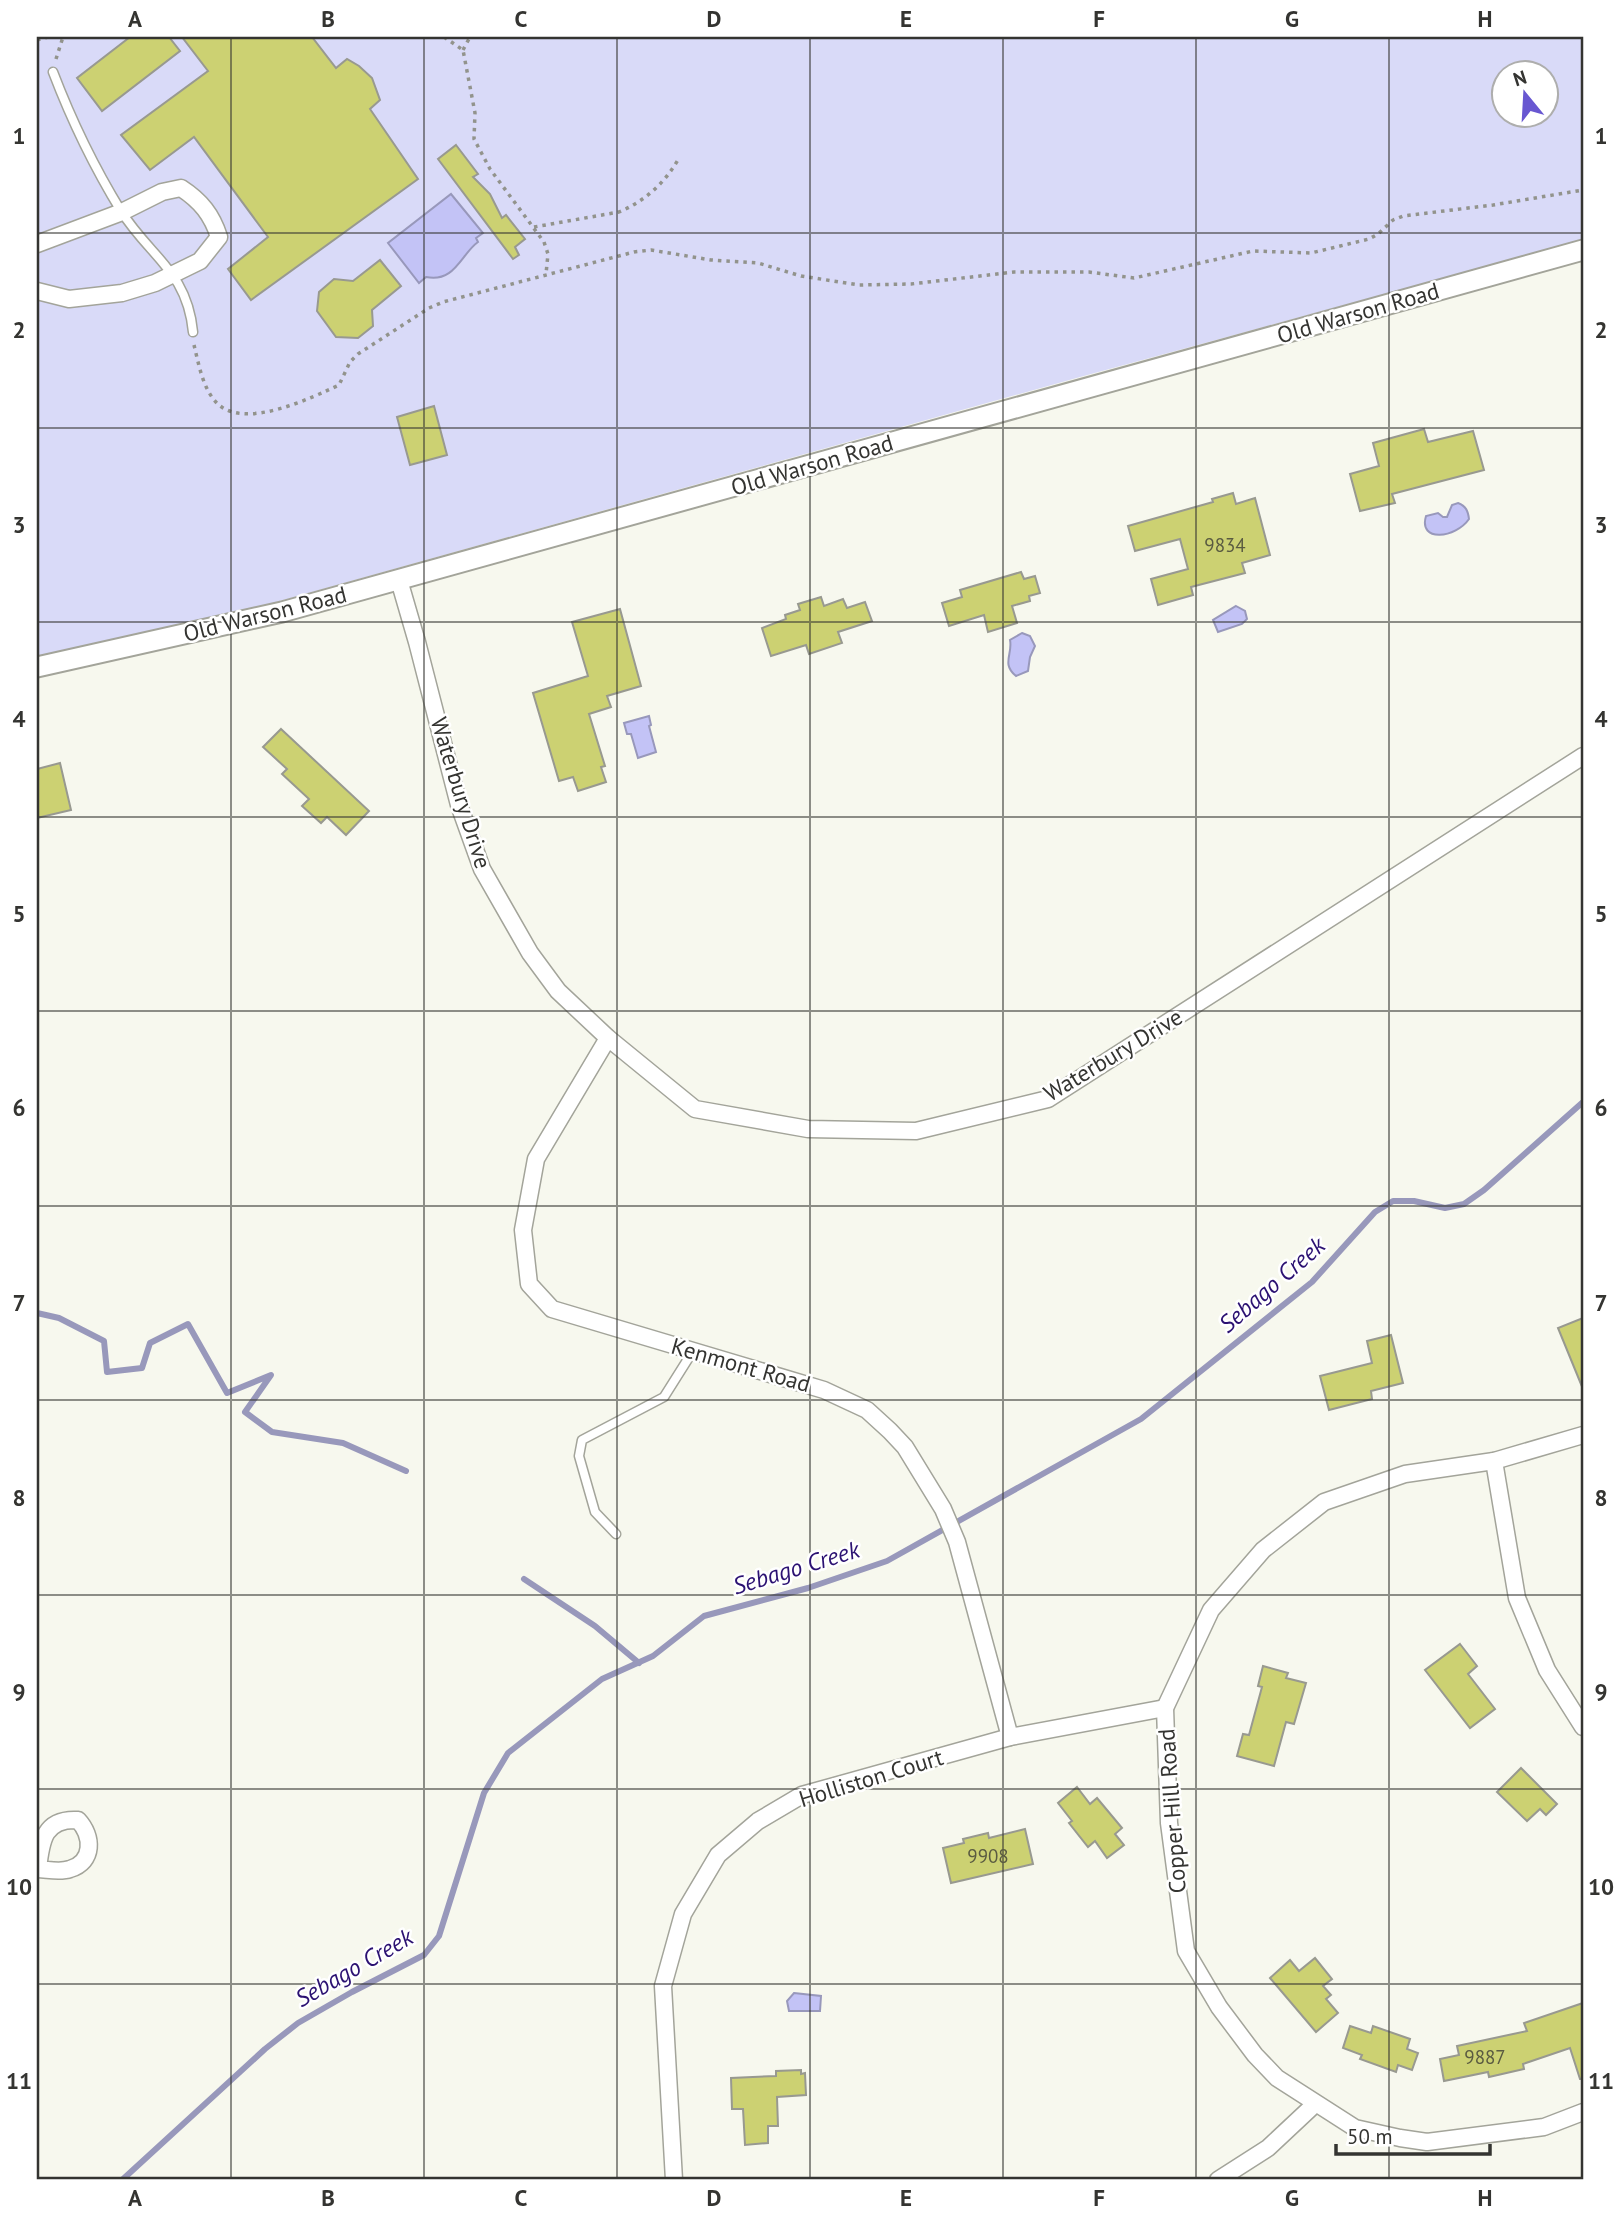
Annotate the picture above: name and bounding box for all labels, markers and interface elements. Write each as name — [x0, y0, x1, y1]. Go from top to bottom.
text: A — [128, 4, 142, 33]
text: B — [321, 4, 335, 33]
text: C — [515, 4, 528, 33]
text: D — [707, 4, 721, 33]
text: E — [900, 4, 912, 33]
text: F — [1093, 4, 1105, 33]
text: G — [1285, 4, 1299, 33]
text: H — [1478, 4, 1492, 33]
north arrow — [1490, 60, 1560, 130]
text: N — [1510, 64, 1529, 91]
text: 1 — [12, 121, 26, 150]
text: 1 — [1594, 121, 1608, 150]
street label: Old Warson Road — [1273, 276, 1442, 350]
text: 2 — [12, 315, 26, 344]
text: 2 — [1594, 315, 1608, 344]
street label: Old Warson Road — [727, 428, 896, 502]
text: 3 — [12, 510, 26, 539]
text: 3 — [1594, 510, 1608, 539]
house number: 9834 — [1204, 533, 1246, 557]
street label: Old Warson Road — [180, 579, 350, 648]
text: 4 — [12, 704, 26, 733]
text: 4 — [1594, 704, 1608, 733]
street label: Waterbury Drive — [425, 714, 498, 872]
text: 5 — [12, 899, 26, 928]
text: 5 — [1594, 899, 1608, 928]
street label: Waterbury Drive — [1038, 1002, 1187, 1107]
text: 6 — [12, 1093, 26, 1122]
text: 6 — [1594, 1093, 1608, 1122]
water label: Sebago Creek — [1212, 1229, 1332, 1339]
text: 7 — [12, 1288, 26, 1317]
text: 7 — [1594, 1288, 1608, 1317]
street label: Kenmont Road — [668, 1331, 814, 1398]
text: 8 — [12, 1483, 26, 1512]
text: 8 — [1594, 1483, 1608, 1512]
water label: Sebago Creek — [729, 1533, 864, 1602]
text: 9 — [12, 1677, 26, 1706]
text: 9 — [1594, 1677, 1608, 1706]
street label: Copper Hill Road — [1151, 1728, 1192, 1894]
street label: Holliston Court — [795, 1742, 947, 1813]
house number: 9908 — [967, 1844, 1009, 1868]
text: 10 — [6, 1872, 32, 1901]
text: 10 — [1588, 1872, 1614, 1901]
water label: Sebago Creek — [289, 1921, 419, 2014]
house number: 9887 — [1464, 2045, 1506, 2069]
text: 11 — [6, 2066, 32, 2095]
text: 11 — [1588, 2066, 1614, 2095]
scale bar — [1336, 2112, 1490, 2156]
text: 50 m — [1347, 2123, 1393, 2150]
text: A — [128, 2183, 142, 2212]
text: B — [321, 2183, 335, 2212]
text: C — [515, 2183, 528, 2212]
text: D — [707, 2183, 721, 2212]
text: E — [900, 2183, 912, 2212]
text: F — [1093, 2183, 1105, 2212]
text: G — [1285, 2183, 1299, 2212]
text: H — [1478, 2183, 1492, 2212]

